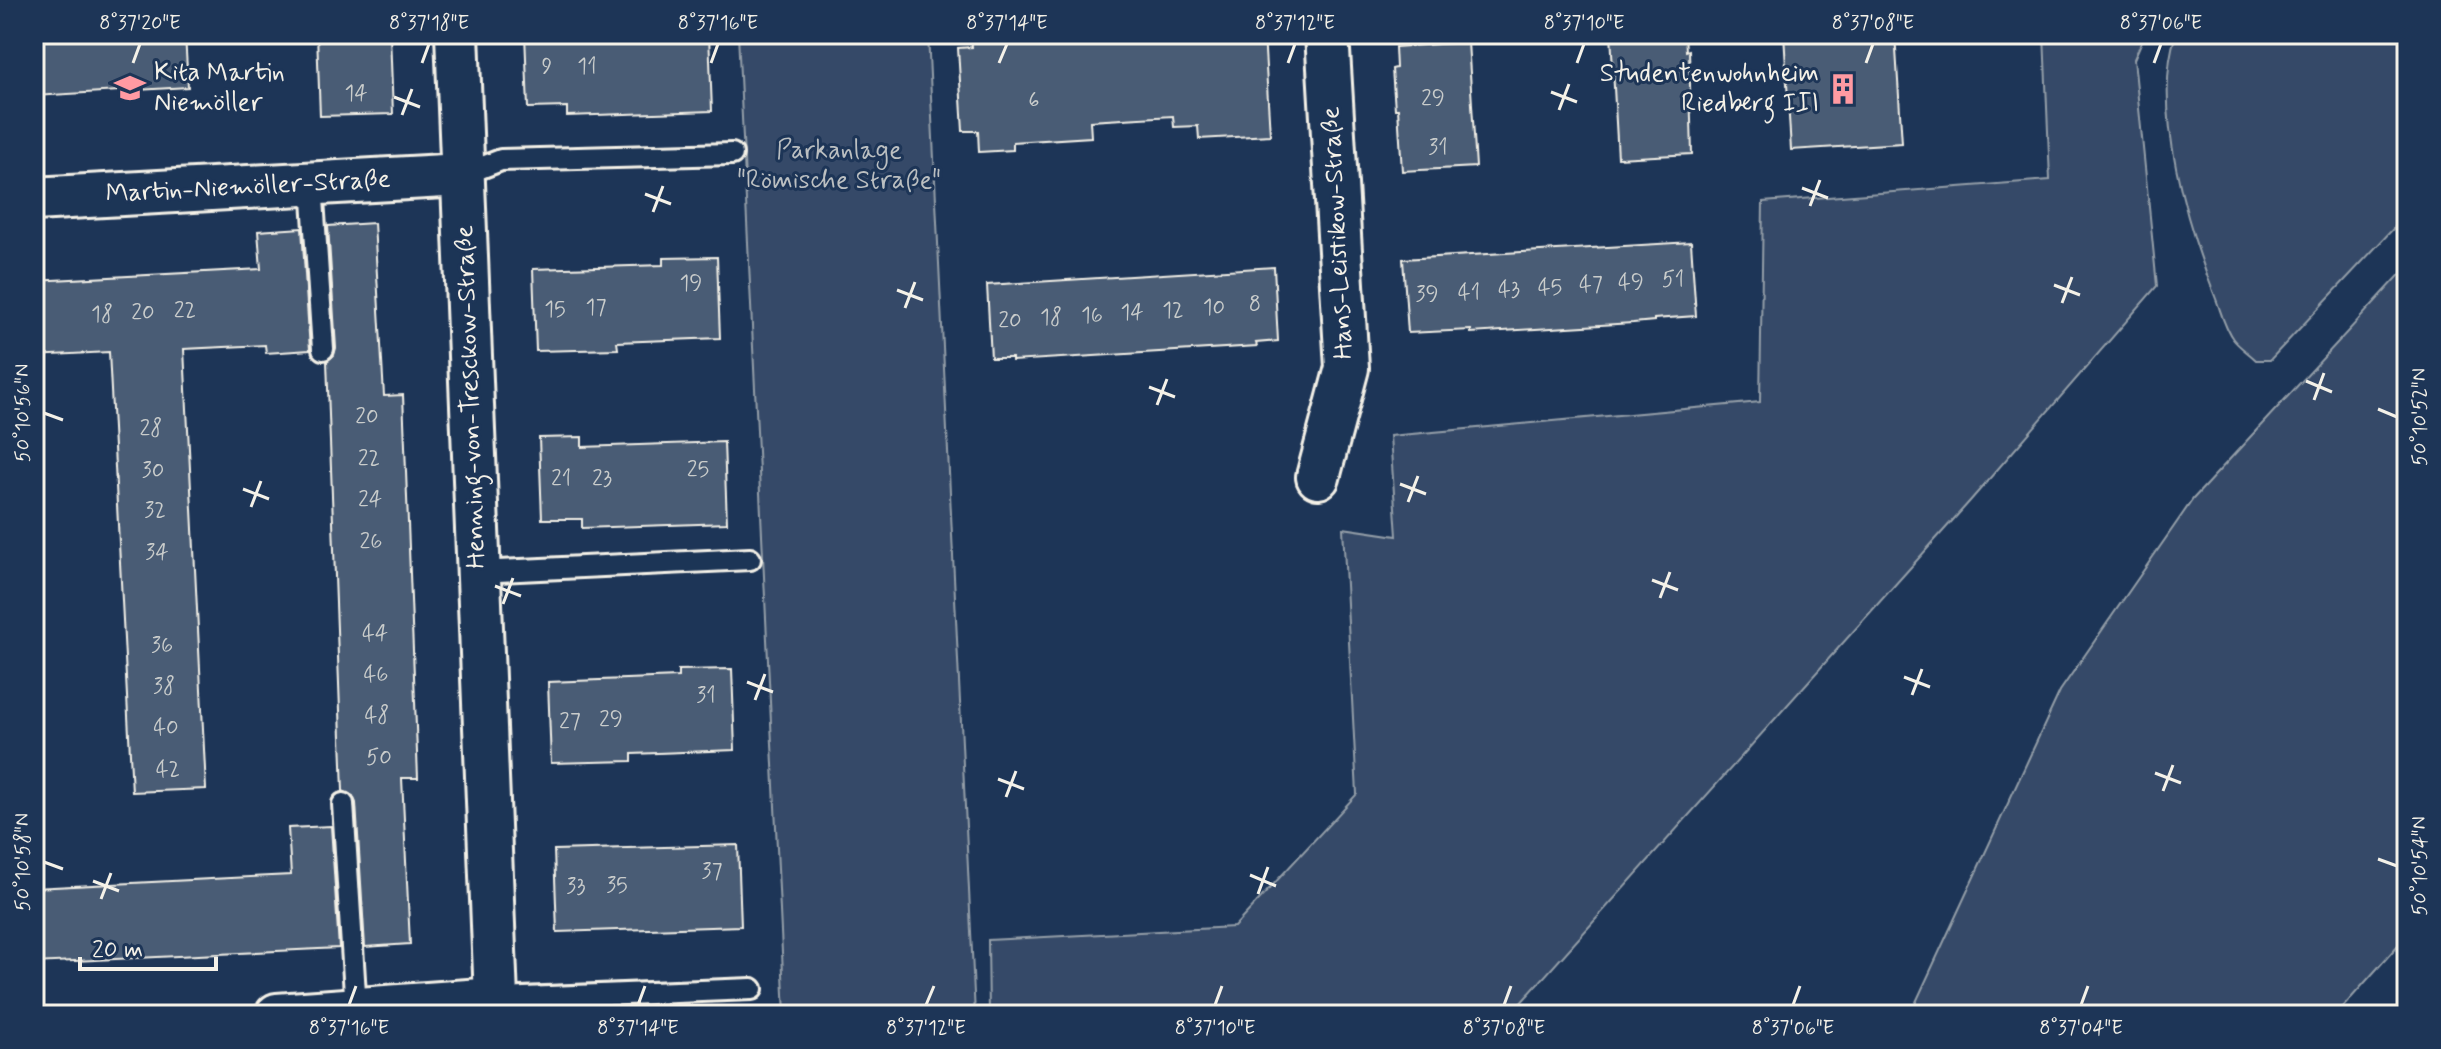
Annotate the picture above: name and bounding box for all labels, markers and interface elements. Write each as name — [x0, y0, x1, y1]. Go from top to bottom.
text: 8°37'20"E — [99, 10, 181, 37]
text: 8°37'18"E — [389, 10, 469, 37]
text: 8°37'16"E — [678, 10, 758, 37]
text: 8°37'14"E — [966, 10, 1048, 37]
text: 8°37'12"E — [1255, 10, 1335, 37]
text: 8°37'10"E — [1544, 10, 1624, 37]
text: 8°37'08"E — [1832, 10, 1914, 37]
text: 8°37'06"E — [2120, 10, 2202, 37]
house number: 9 — [542, 53, 552, 81]
house number: 11 — [577, 53, 597, 81]
place label: Kita Martin Niemöller — [154, 56, 285, 120]
place label: Studentenwohnheim Riedberg III — [1600, 57, 1819, 124]
school or university icon: Kita Martin Niemöller — [113, 71, 147, 105]
building icon: Studentenwohnheim Riedberg III — [1826, 72, 1860, 106]
house number: 14 — [344, 80, 368, 108]
house number: 29 — [1421, 85, 1445, 113]
house number: 6 — [1028, 87, 1040, 115]
street label: Hans-Leistikow-Straße — [1314, 106, 1362, 360]
park label: Parkanlage "Römische Straße" — [737, 134, 941, 198]
house number: 31 — [1428, 134, 1448, 162]
street label: Martin-Niemöller-Straße — [105, 163, 392, 211]
street label: Henning-von-Tresckow-Straße — [448, 224, 497, 569]
house number: 51 — [1662, 266, 1684, 294]
house number: 49 — [1618, 269, 1644, 297]
house number: 19 — [680, 270, 702, 298]
house number: 47 — [1579, 271, 1603, 299]
house number: 45 — [1538, 274, 1562, 302]
house number: 43 — [1498, 276, 1520, 304]
house number: 41 — [1458, 279, 1480, 307]
house number: 39 — [1415, 281, 1439, 309]
house number: 8 — [1249, 291, 1261, 319]
house number: 17 — [586, 294, 606, 322]
house number: 10 — [1203, 294, 1225, 322]
house number: 15 — [544, 296, 566, 324]
house number: 22 — [174, 297, 196, 325]
house number: 12 — [1162, 297, 1184, 325]
house number: 20 — [131, 299, 155, 327]
house number: 14 — [1120, 299, 1144, 327]
house number: 18 — [91, 301, 113, 329]
house number: 16 — [1081, 302, 1103, 330]
house number: 18 — [1040, 304, 1062, 332]
house number: 20 — [998, 307, 1022, 335]
text: 50°10'56"N — [10, 364, 37, 462]
text: 50°10'52"N — [2407, 368, 2434, 466]
house number: 20 — [355, 403, 379, 431]
house number: 28 — [140, 415, 162, 443]
house number: 22 — [358, 445, 380, 473]
house number: 25 — [687, 456, 709, 484]
house number: 30 — [142, 457, 164, 485]
house number: 21 — [551, 465, 571, 493]
house number: 23 — [592, 465, 612, 493]
house number: 24 — [358, 486, 382, 514]
house number: 32 — [144, 497, 166, 525]
house number: 26 — [360, 528, 382, 556]
house number: 34 — [145, 539, 169, 567]
house number: 44 — [362, 620, 388, 648]
house number: 36 — [151, 632, 173, 660]
house number: 46 — [364, 661, 388, 689]
house number: 38 — [153, 673, 175, 701]
house number: 31 — [696, 682, 716, 710]
house number: 48 — [365, 702, 389, 730]
house number: 29 — [599, 706, 623, 734]
house number: 27 — [559, 708, 581, 736]
house number: 40 — [153, 714, 179, 742]
house number: 50 — [366, 744, 392, 772]
house number: 42 — [156, 756, 180, 784]
text: 50°10'58"N — [10, 813, 37, 911]
text: 50°10'54"N — [2407, 816, 2434, 916]
house number: 37 — [701, 858, 723, 886]
house number: 35 — [606, 872, 628, 900]
house number: 33 — [566, 873, 586, 901]
scale bar — [80, 921, 216, 971]
text: 20 m — [92, 935, 143, 966]
text: 8°37'16"E — [309, 1015, 389, 1042]
text: 8°37'14"E — [597, 1015, 679, 1042]
text: 8°37'12"E — [886, 1015, 966, 1042]
text: 8°37'10"E — [1175, 1015, 1255, 1042]
text: 8°37'08"E — [1463, 1015, 1545, 1042]
text: 8°37'06"E — [1752, 1015, 1834, 1042]
text: 8°37'04"E — [2039, 1015, 2123, 1042]

